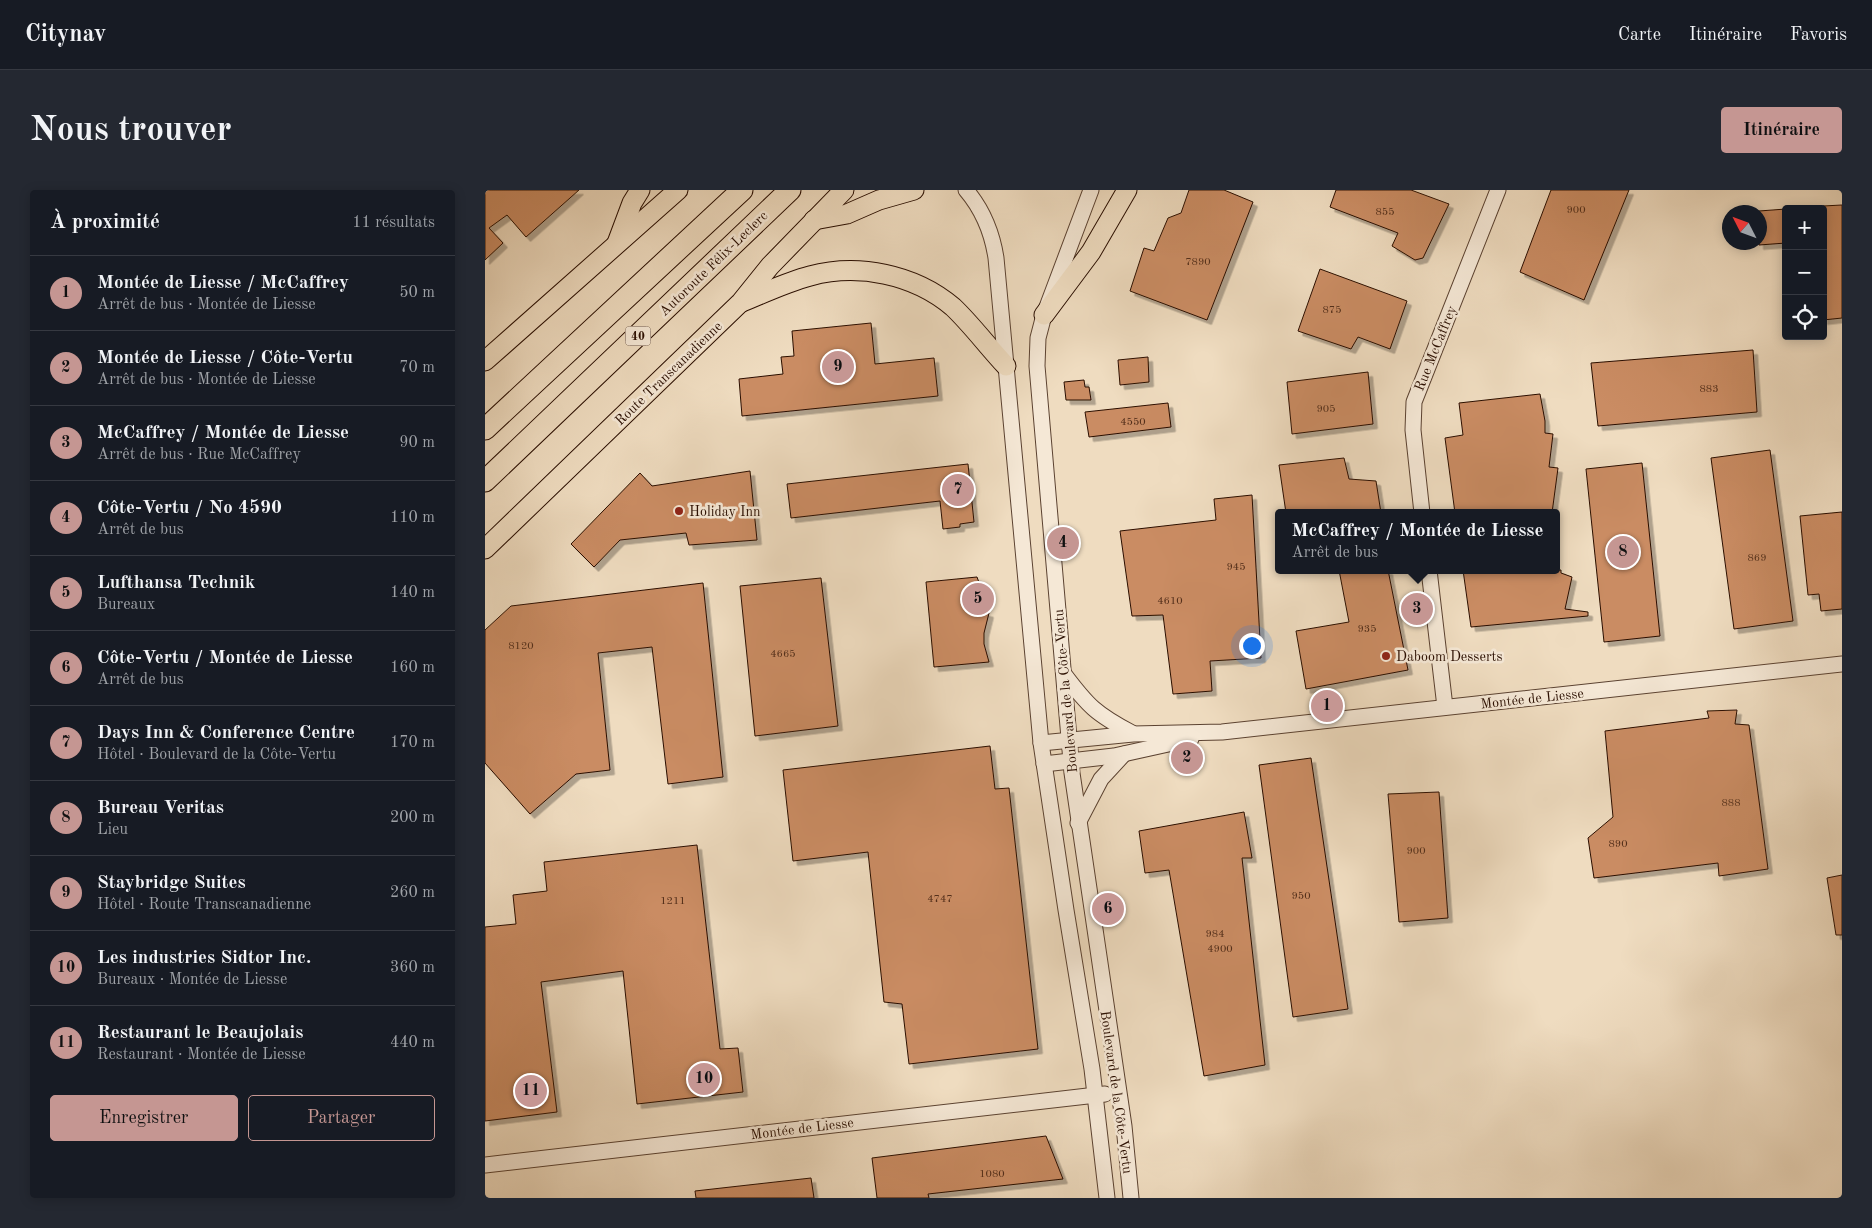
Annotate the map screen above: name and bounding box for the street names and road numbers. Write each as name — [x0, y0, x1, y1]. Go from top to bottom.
street label: Autoroute Félix-Leclerc — [657, 209, 770, 319]
street label: Rue McCaffrey — [1412, 303, 1460, 393]
street label: Route Transcanadienne — [613, 319, 725, 428]
road number: 40 — [625, 326, 651, 346]
street label: Boulevard de la Côte-Vertu — [1052, 608, 1080, 773]
street label: Montée de Liesse — [1480, 687, 1584, 711]
street label: Boulevard de la Côte-Vertu — [1098, 1010, 1134, 1175]
street label: Montée de Liesse — [750, 1116, 854, 1142]

